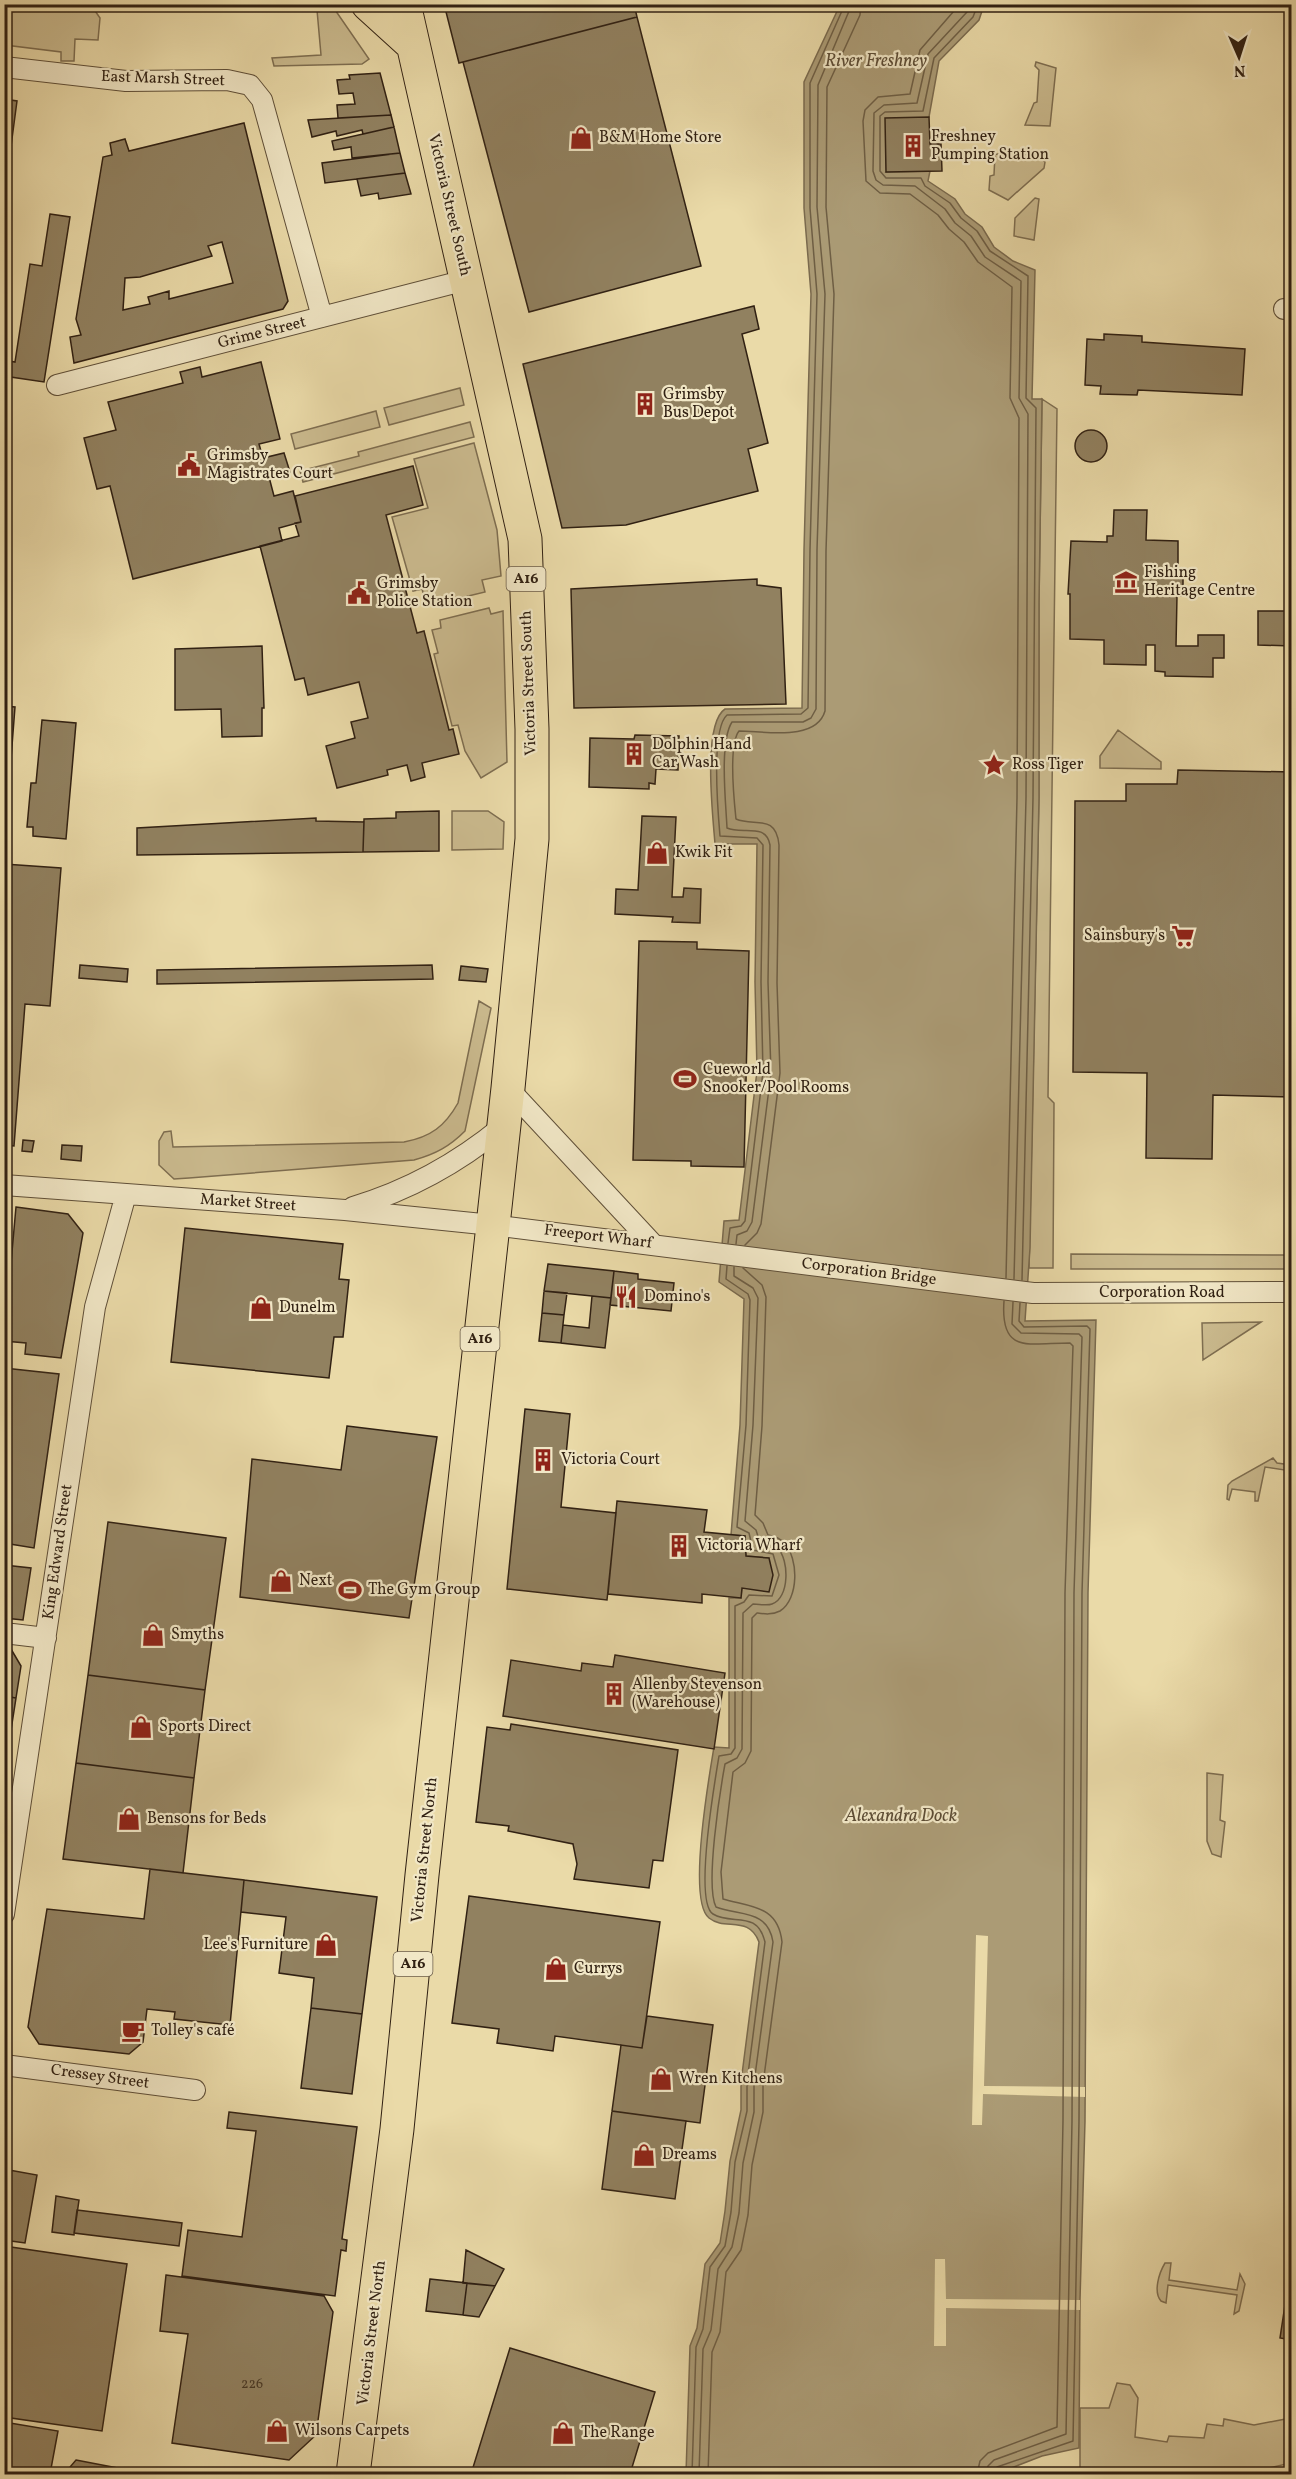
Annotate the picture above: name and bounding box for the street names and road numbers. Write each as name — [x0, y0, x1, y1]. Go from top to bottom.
street label: East Marsh Street — [100, 66, 226, 92]
street label: Victoria Street South — [422, 132, 476, 278]
street label: Grime Street — [216, 311, 309, 355]
road number: A16 — [506, 567, 546, 591]
street label: Victoria Street South — [515, 610, 543, 756]
street label: Market Street — [199, 1189, 297, 1217]
street label: Freeport Wharf — [543, 1219, 655, 1255]
street label: Corporation Bridge — [800, 1253, 938, 1291]
street label: Corporation Road — [1099, 1282, 1225, 1304]
road number: A16 — [460, 1327, 500, 1351]
street label: King Edward Street — [38, 1483, 78, 1621]
street label: Victoria Street North — [406, 1776, 444, 1924]
road number: A16 — [394, 1952, 432, 1976]
street label: Cressey Street — [49, 2059, 151, 2095]
street label: Victoria Street North — [352, 2259, 392, 2407]

